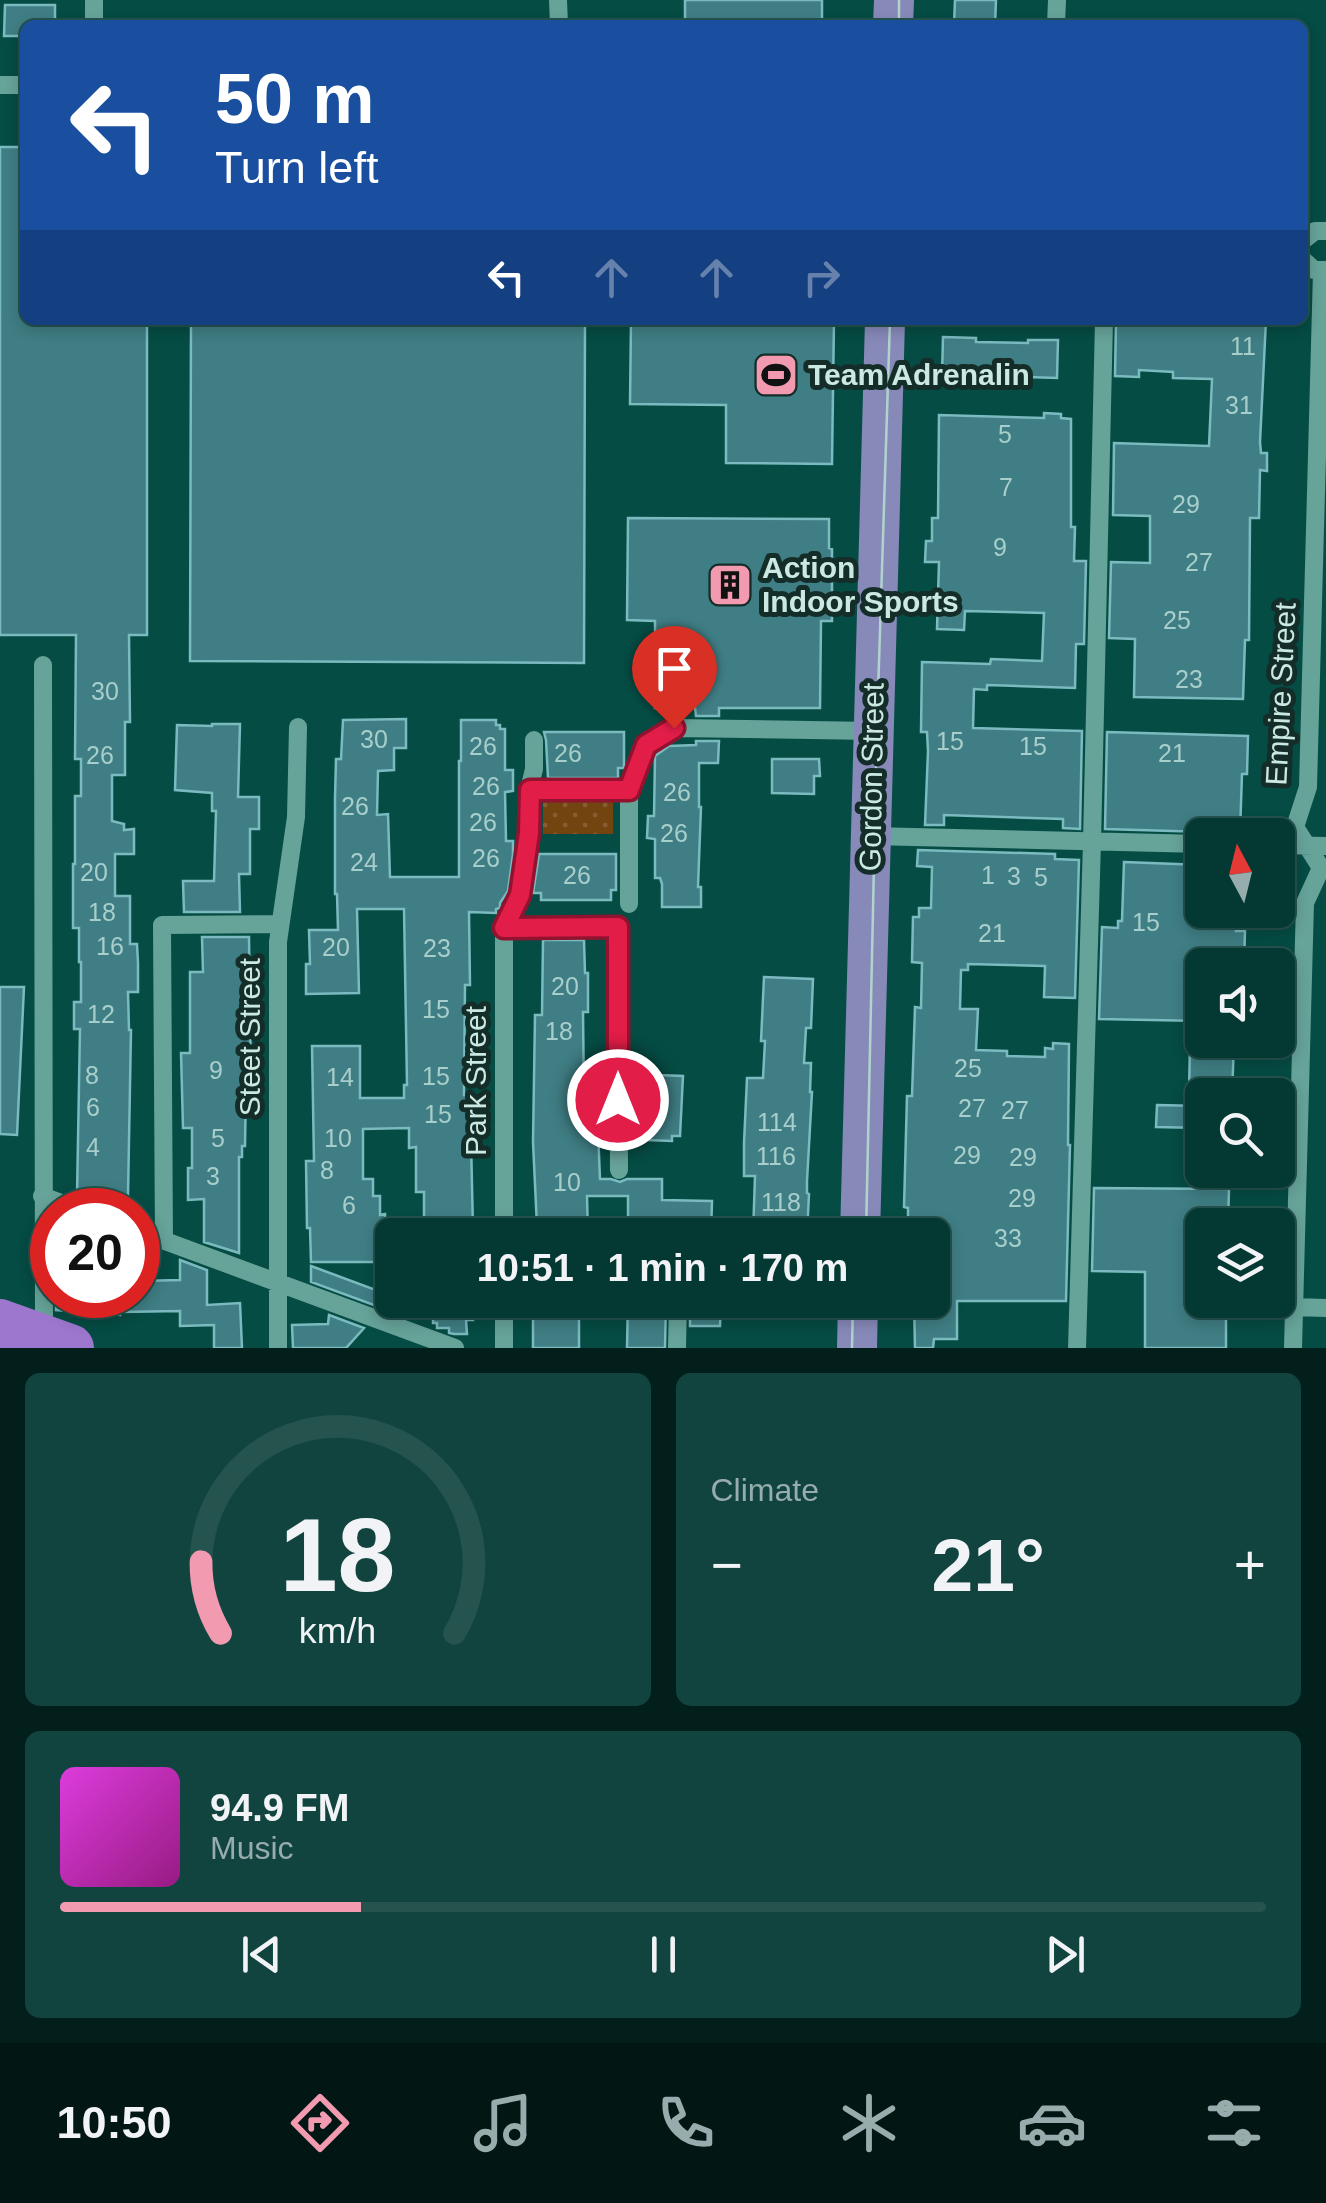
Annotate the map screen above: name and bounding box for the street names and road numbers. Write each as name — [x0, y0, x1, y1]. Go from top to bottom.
street label: Empire Street — [1259, 601, 1302, 786]
street label: Gordon Street — [853, 682, 890, 871]
street label: Steet Street — [233, 957, 266, 1116]
street label: Park Street — [459, 1005, 492, 1156]

